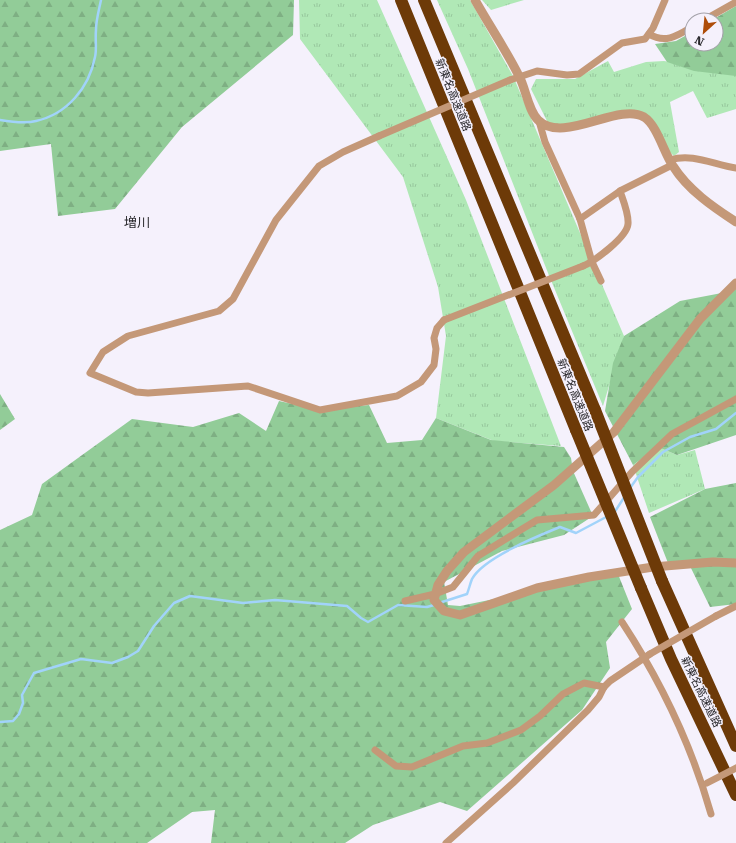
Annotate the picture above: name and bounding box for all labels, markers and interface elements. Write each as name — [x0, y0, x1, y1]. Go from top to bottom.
north arrow — [684, 12, 724, 52]
text: N — [692, 33, 706, 48]
street label: 新東名高速道路 — [433, 57, 473, 133]
district label: 増川 — [124, 215, 150, 230]
street label: 新東名高速道路 — [555, 357, 595, 433]
street label: 新東名高速道路 — [678, 655, 724, 729]

